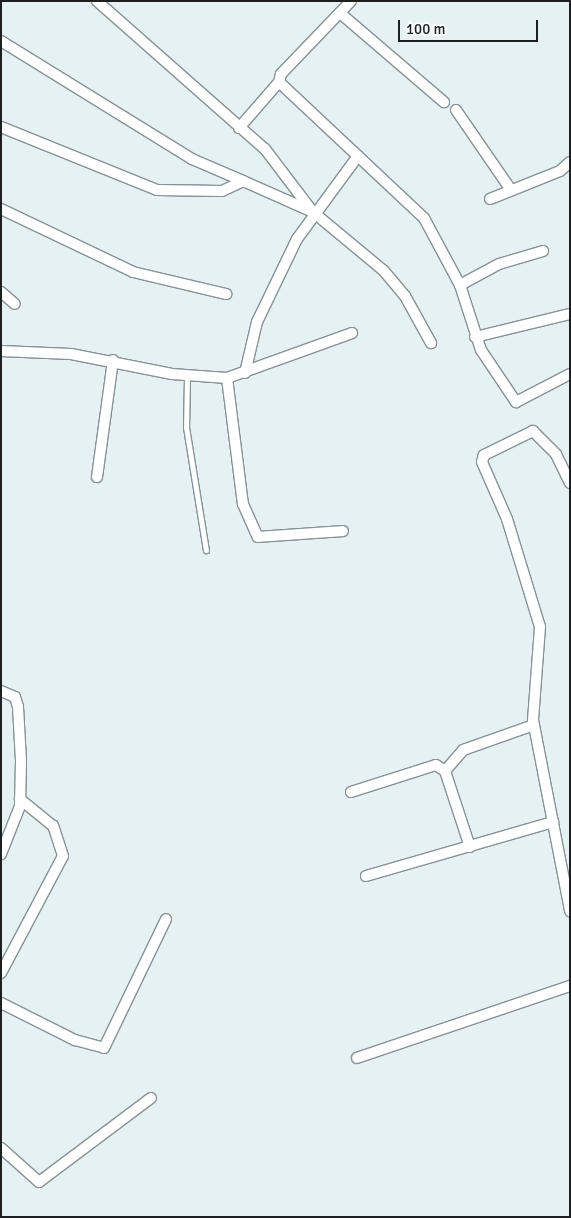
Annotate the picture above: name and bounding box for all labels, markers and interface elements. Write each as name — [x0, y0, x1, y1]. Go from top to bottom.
scale bar — [401, 10, 541, 42]
text: 100 m — [406, 20, 446, 38]

